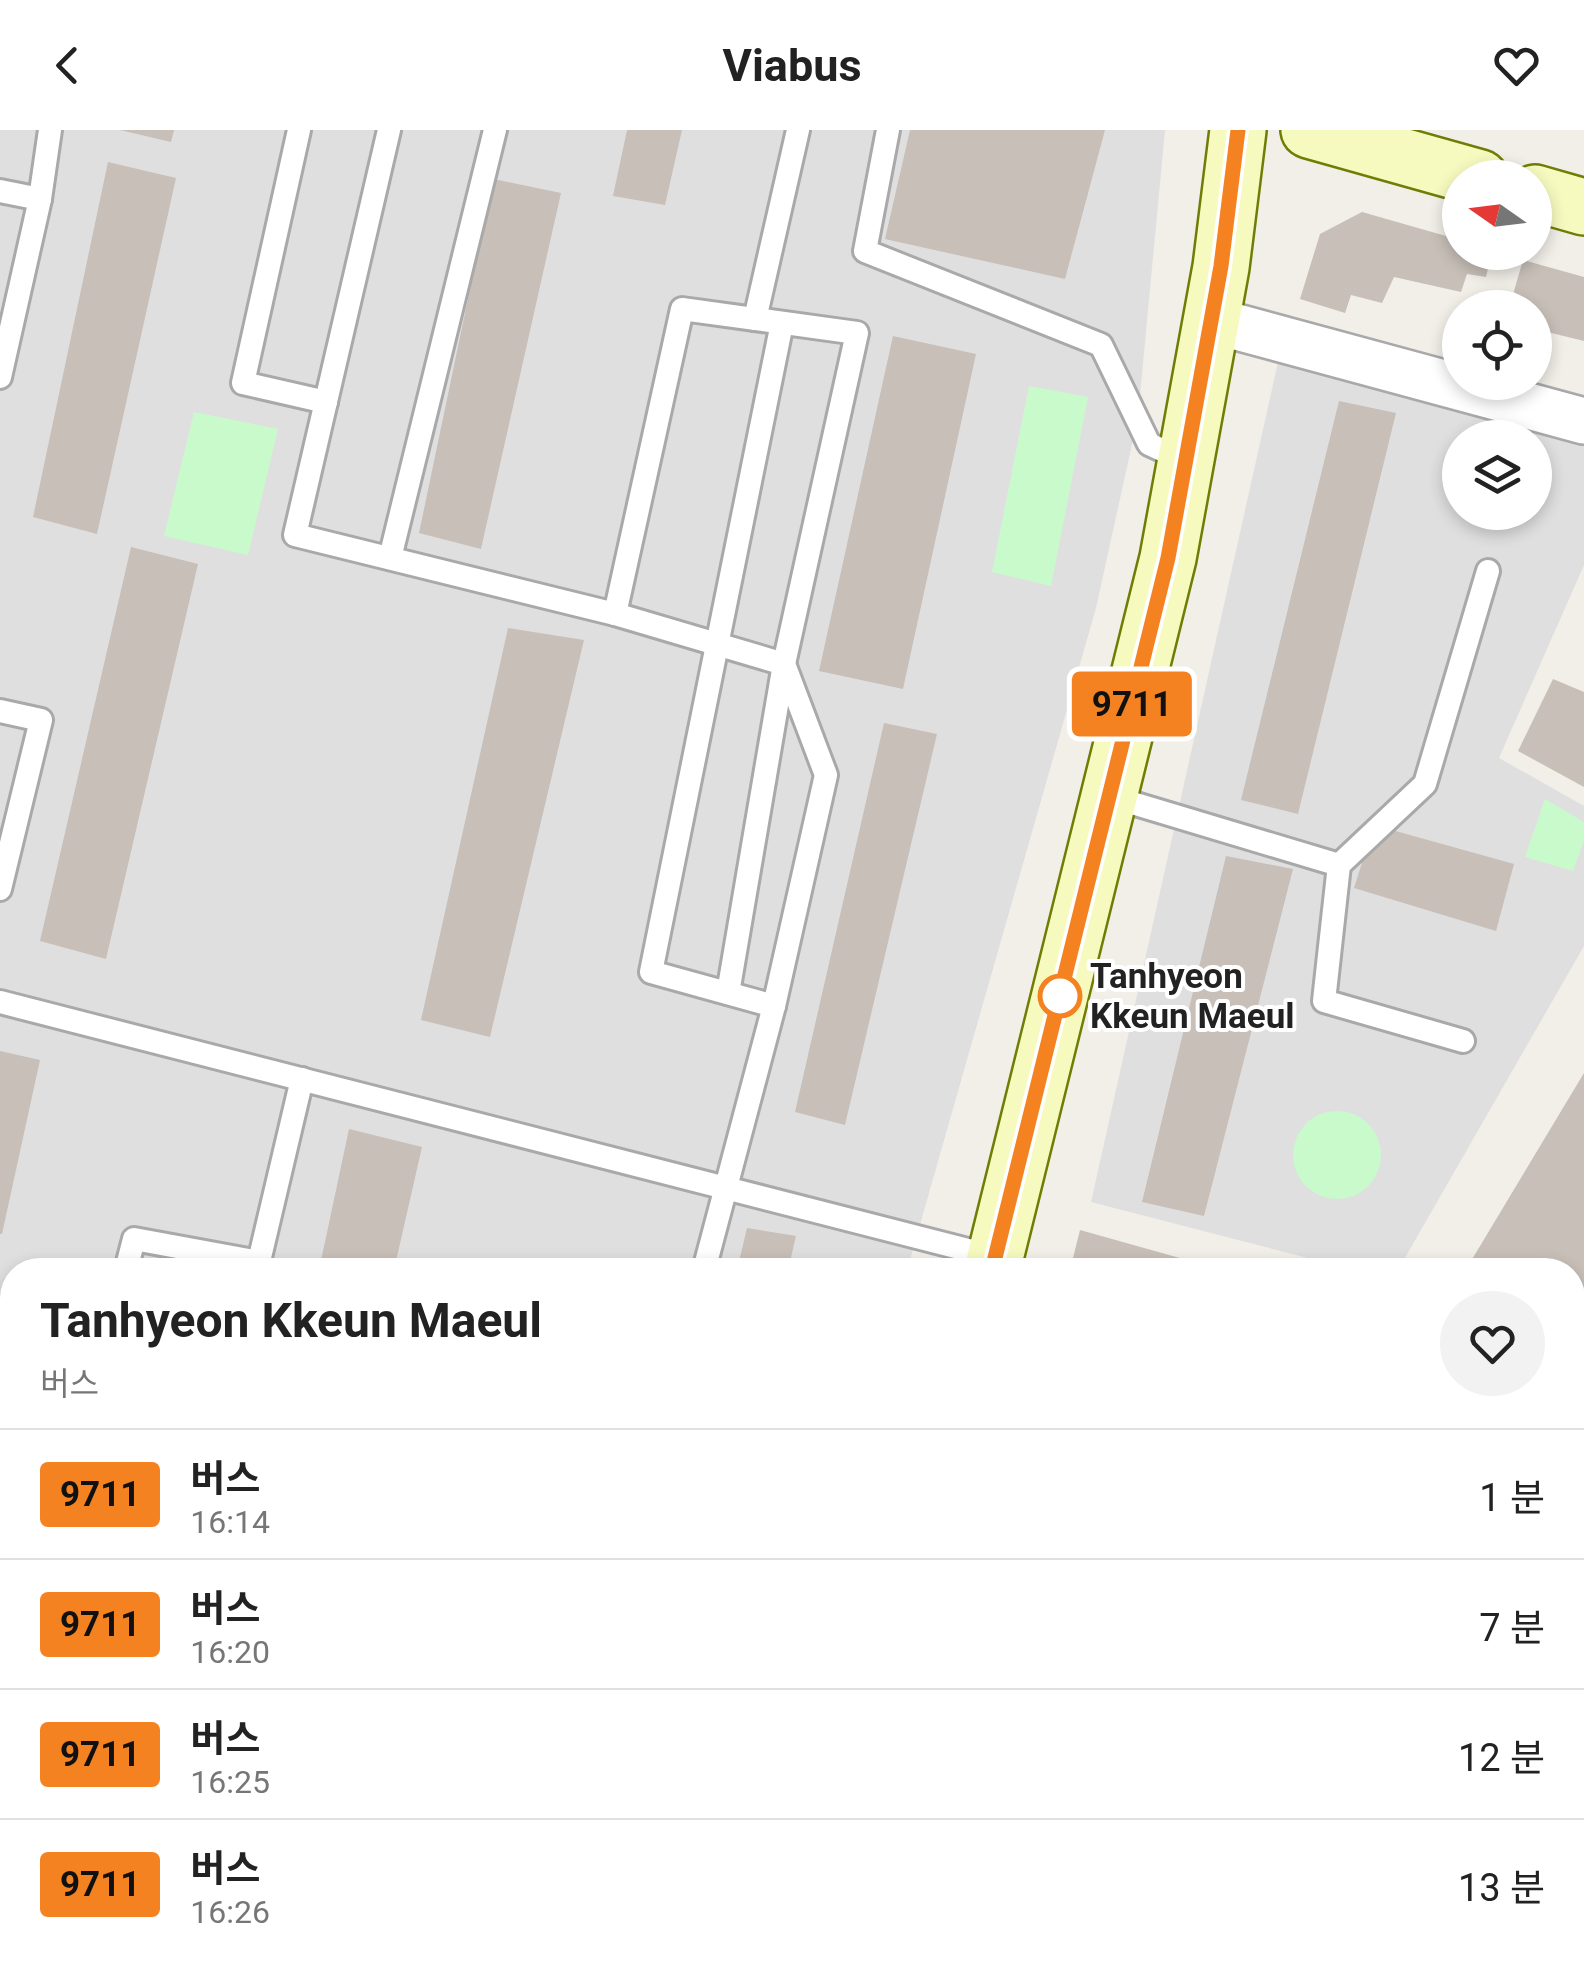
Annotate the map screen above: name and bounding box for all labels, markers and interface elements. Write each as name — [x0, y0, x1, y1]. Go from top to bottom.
icon: back — [40, 38, 95, 93]
icon: heart — [1489, 38, 1544, 93]
text: Viabus — [722, 39, 862, 92]
north arrow — [1442, 160, 1552, 270]
map controls — [1442, 160, 1552, 530]
button: locate — [1442, 290, 1552, 400]
button: layers — [1442, 420, 1552, 530]
line badge: 9711 — [1062, 672, 1202, 736]
text: 9711 — [1092, 684, 1172, 725]
place label: Tanhyeon Kkeun Maeul — [1090, 956, 1295, 1037]
marker: Tanhyeon Kkeun Maeul — [1039, 975, 1081, 1017]
button: heart — [1440, 1291, 1545, 1396]
text: Tanhyeon Kkeun Maeul — [40, 1292, 542, 1349]
text: 버스 — [40, 1365, 99, 1403]
text: 버스 — [190, 1457, 260, 1501]
text: 9711 — [60, 1474, 140, 1515]
text: 1 분 — [1479, 1476, 1545, 1520]
text: 16:14 — [190, 1503, 270, 1541]
text: 버스 — [190, 1587, 260, 1631]
text: 9711 — [60, 1604, 140, 1645]
text: 7 분 — [1479, 1606, 1545, 1650]
text: 16:20 — [190, 1633, 270, 1671]
text: 버스 — [190, 1717, 260, 1761]
text: 9711 — [60, 1734, 140, 1775]
text: 12 분 — [1458, 1736, 1545, 1780]
text: 16:25 — [190, 1763, 270, 1801]
text: 버스 — [190, 1847, 260, 1891]
text: 9711 — [60, 1864, 140, 1905]
text: 13 분 — [1458, 1866, 1545, 1910]
text: 16:26 — [190, 1893, 270, 1931]

